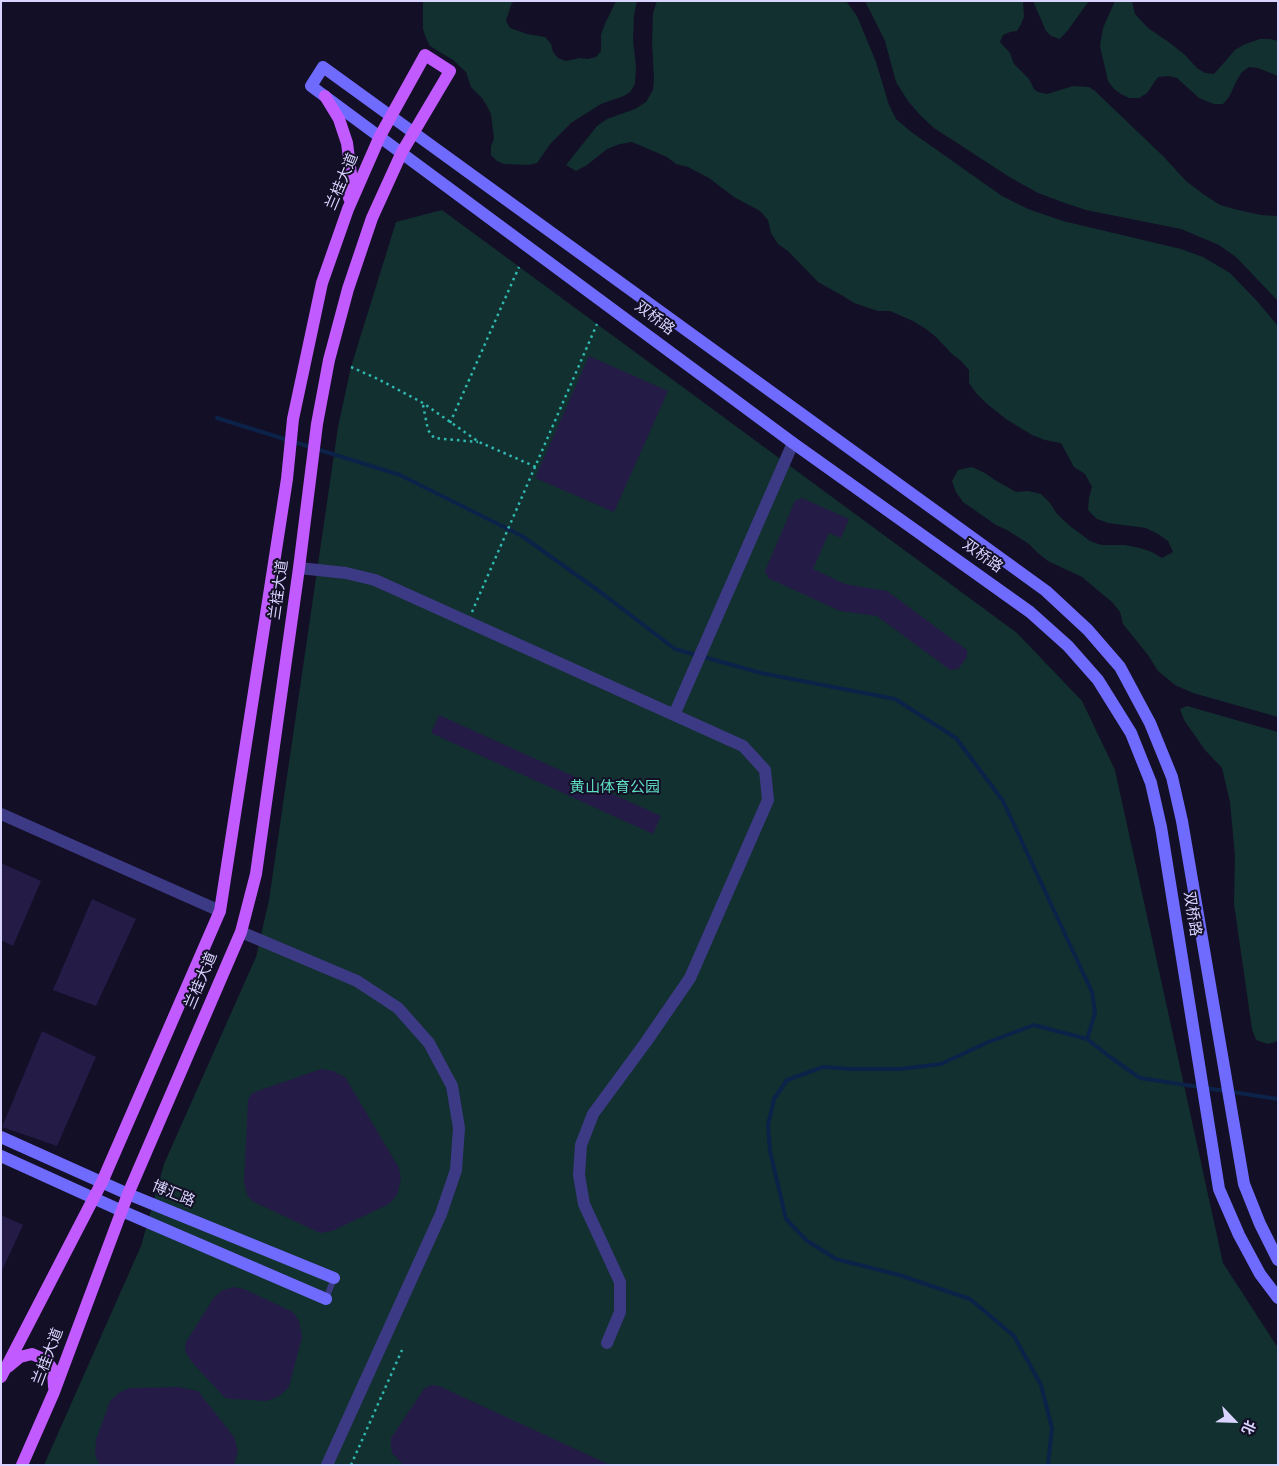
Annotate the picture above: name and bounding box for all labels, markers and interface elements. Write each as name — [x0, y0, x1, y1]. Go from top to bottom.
street label: 兰桂大道 — [323, 151, 363, 213]
street label: 双桥路 — [631, 298, 677, 340]
street label: 双桥路 — [959, 536, 1005, 578]
street label: 兰桂大道 — [267, 559, 293, 621]
park label: 黄山体育公园 — [570, 780, 660, 798]
street label: 双桥路 — [1179, 890, 1203, 938]
street label: 兰桂大道 — [182, 950, 222, 1012]
street label: 博汇路 — [149, 1178, 197, 1212]
street label: 兰桂大道 — [30, 1326, 68, 1388]
north arrow — [1209, 1396, 1259, 1446]
text: 北 — [1236, 1417, 1260, 1438]

